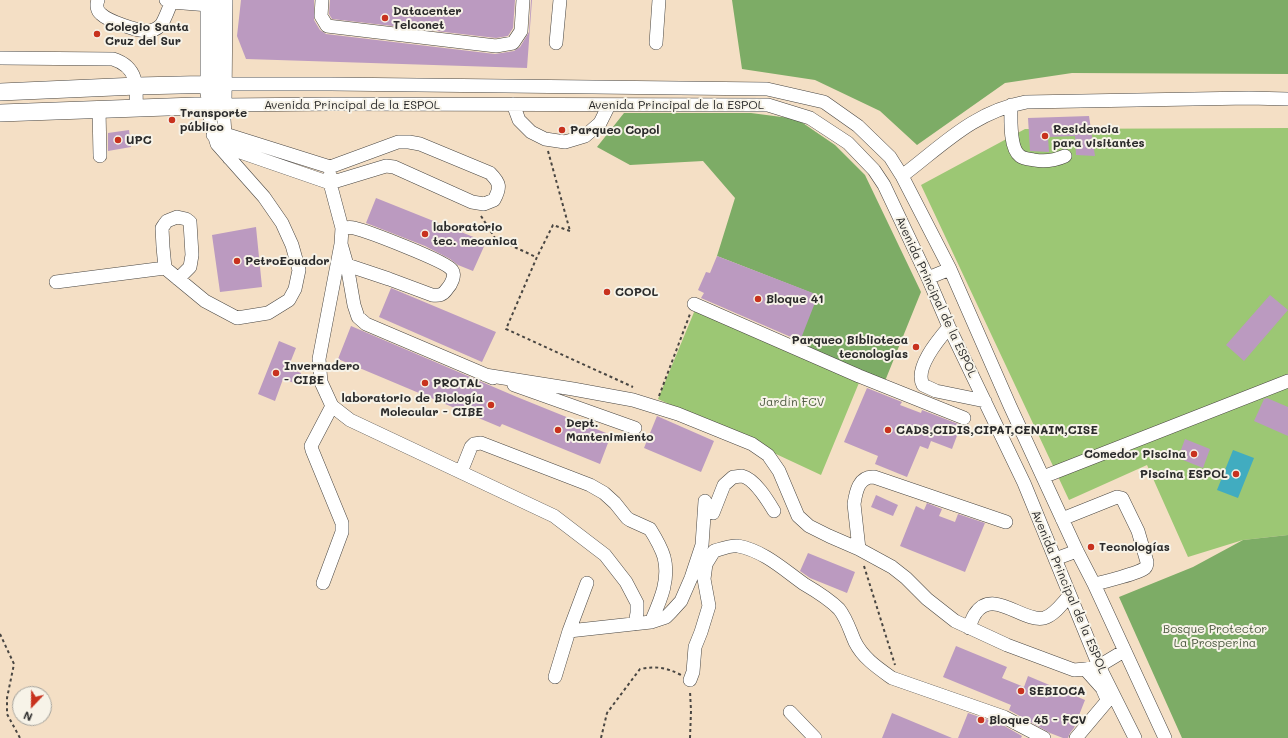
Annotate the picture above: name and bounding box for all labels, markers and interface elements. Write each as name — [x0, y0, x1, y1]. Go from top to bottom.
place label: Datacenter Telconet — [393, 4, 462, 32]
marker: Datacenter Telconet — [380, 13, 390, 23]
place label: Colegio Santa Cruz del Sur — [105, 20, 189, 48]
marker: Colegio Santa Cruz del Sur — [92, 29, 102, 39]
street label: Avenida Principal de la ESPOL — [264, 98, 440, 112]
street label: Avenida Principal de la ESPOL — [588, 98, 764, 112]
place label: Transporte público — [180, 106, 247, 134]
marker: Transporte público — [167, 115, 177, 125]
place label: Residencia para visitantes — [1053, 122, 1145, 150]
place label: Parqueo Copol — [570, 123, 659, 137]
marker: Parqueo Copol — [557, 125, 567, 135]
marker: Residencia para visitantes — [1040, 131, 1050, 141]
place label: UPC — [126, 133, 152, 147]
marker: UPC — [113, 135, 123, 145]
street label: Avenida Principal de la ESPOL — [892, 214, 980, 380]
place label: laboratorio tec. mecanica — [433, 220, 517, 248]
marker: laboratorio tec. mecanica — [420, 229, 430, 239]
place label: PetroEcuador — [245, 254, 329, 268]
marker: PetroEcuador — [232, 256, 242, 266]
place label: COPOL — [615, 285, 659, 299]
marker: COPOL — [602, 287, 612, 297]
place label: Bloque 41 — [766, 292, 824, 306]
marker: Bloque 41 — [753, 294, 763, 304]
place label: Parqueo Biblioteca tecnologias — [791, 333, 908, 361]
marker: Parqueo Biblioteca tecnologias — [911, 342, 921, 352]
place label: Invernadero - CIBE — [284, 359, 359, 387]
marker: Invernadero - CIBE — [271, 368, 281, 378]
place label: PROTAL — [433, 376, 482, 390]
marker: PROTAL — [420, 378, 430, 388]
place label: laboratorio de Biología Molecular - CIBE — [342, 391, 483, 419]
park label: Jardín FCV — [760, 395, 824, 409]
marker: laboratorio de Biología Molecular - CIBE — [486, 400, 496, 410]
place label: Dept. Mantenimiento — [566, 416, 654, 444]
place label: CADS,CIDIS,CIPAT,CENAIM,CISE — [896, 423, 1098, 437]
marker: Dept. Mantenimiento — [553, 425, 563, 435]
marker: CADS,CIDIS,CIPAT,CENAIM,CISE — [883, 425, 893, 435]
place label: Comedor Piscina — [1084, 447, 1186, 461]
marker: Comedor Piscina — [1189, 449, 1199, 459]
place label: Piscina ESPOL — [1140, 467, 1228, 481]
marker: Piscina ESPOL — [1231, 469, 1241, 479]
street label: Avenida Principal de la ESPOL — [1028, 508, 1110, 676]
place label: Tecnologías — [1099, 540, 1170, 554]
marker: Tecnologías — [1086, 542, 1096, 552]
park label: Bosque Protector La Prosperina — [1163, 622, 1267, 650]
place label: SEBIOCA — [1029, 684, 1085, 698]
north arrow — [12, 686, 52, 726]
marker: SEBIOCA — [1016, 686, 1026, 696]
text: N — [21, 708, 34, 725]
place label: Bloque 45 - FCV — [989, 713, 1087, 727]
marker: Bloque 45 - FCV — [976, 715, 986, 725]

